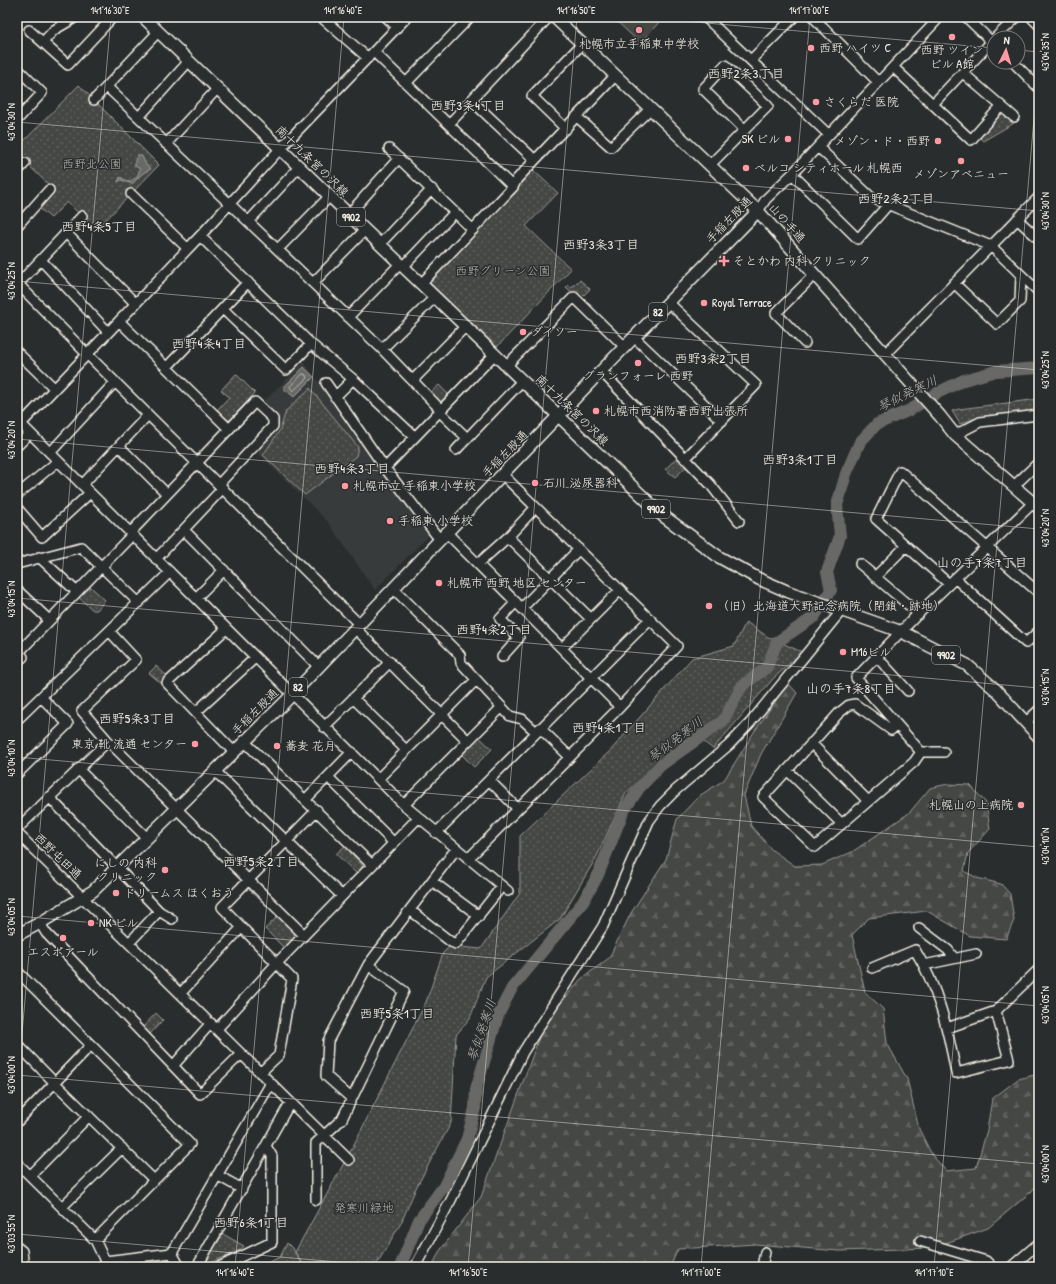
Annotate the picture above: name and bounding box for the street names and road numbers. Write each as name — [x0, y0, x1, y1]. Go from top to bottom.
street label: 南十九条宮の沢線 — [272, 121, 353, 200]
street label: 手稲左股通 — [702, 192, 756, 247]
street label: 山の手通 — [765, 199, 810, 246]
road number: 9902 — [337, 208, 365, 226]
road number: 82 — [649, 303, 667, 321]
street label: 南十九条宮の沢線 — [532, 370, 613, 449]
street label: 手稲左股通 — [478, 426, 532, 481]
road number: 9902 — [642, 500, 670, 518]
road number: 9902 — [932, 646, 960, 664]
road number: 82 — [289, 678, 307, 696]
street label: 手稲左股通 — [227, 684, 282, 739]
street label: 西野屯田通 — [31, 829, 86, 883]

